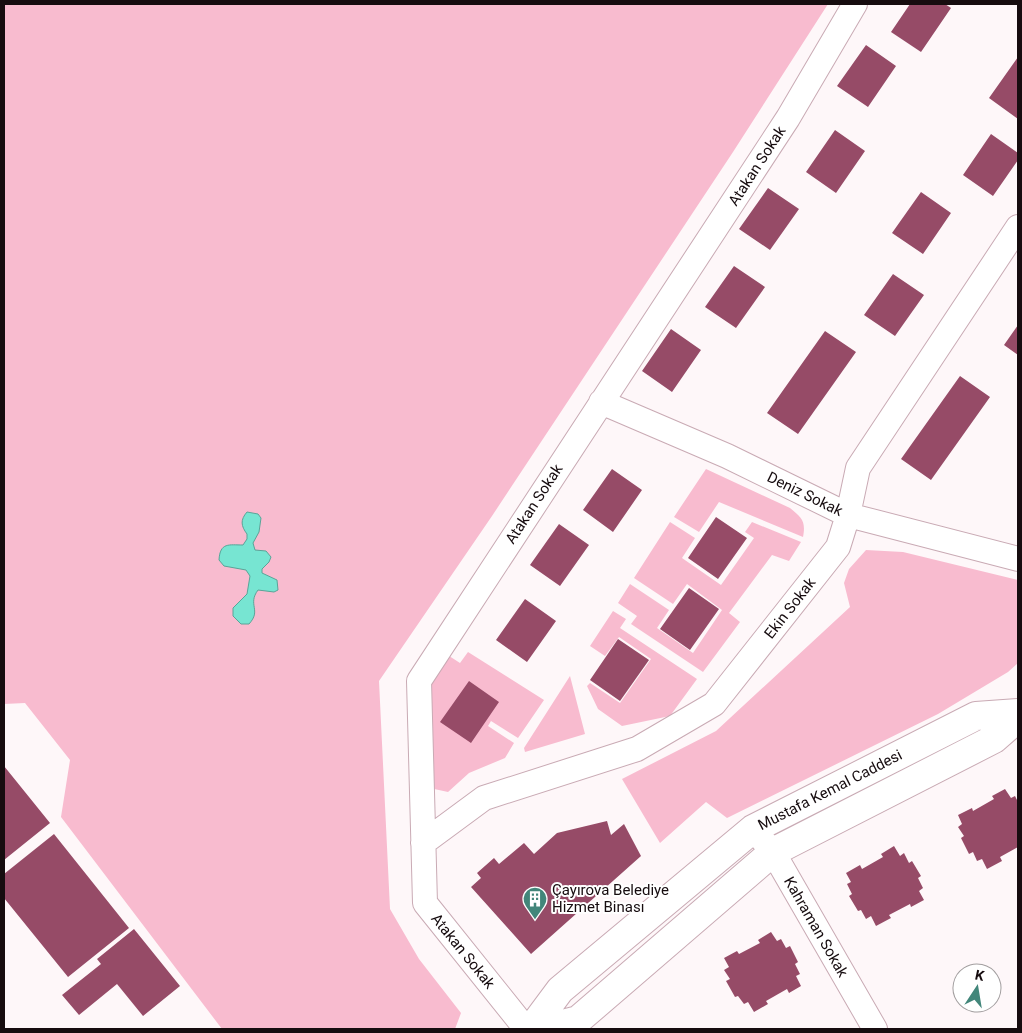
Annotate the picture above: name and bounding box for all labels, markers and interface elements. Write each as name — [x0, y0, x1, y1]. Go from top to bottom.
street label: Atakan Sokak — [725, 122, 790, 209]
street label: Atakan Sokak — [502, 460, 567, 547]
street label: Deniz Sokak — [764, 468, 846, 520]
street label: Ekin Sokak — [761, 574, 820, 642]
street label: Mustafa Kemal Caddesi — [755, 746, 905, 834]
street label: Kahraman Sokak — [780, 874, 852, 981]
place label: Çayırova Belediye Hizmet Binası — [552, 881, 669, 916]
building icon: Çayırova Belediye Hizmet Binası — [522, 886, 548, 920]
street label: Atakan Sokak — [427, 910, 499, 992]
north arrow — [952, 963, 1002, 1013]
text: K — [974, 967, 986, 984]

